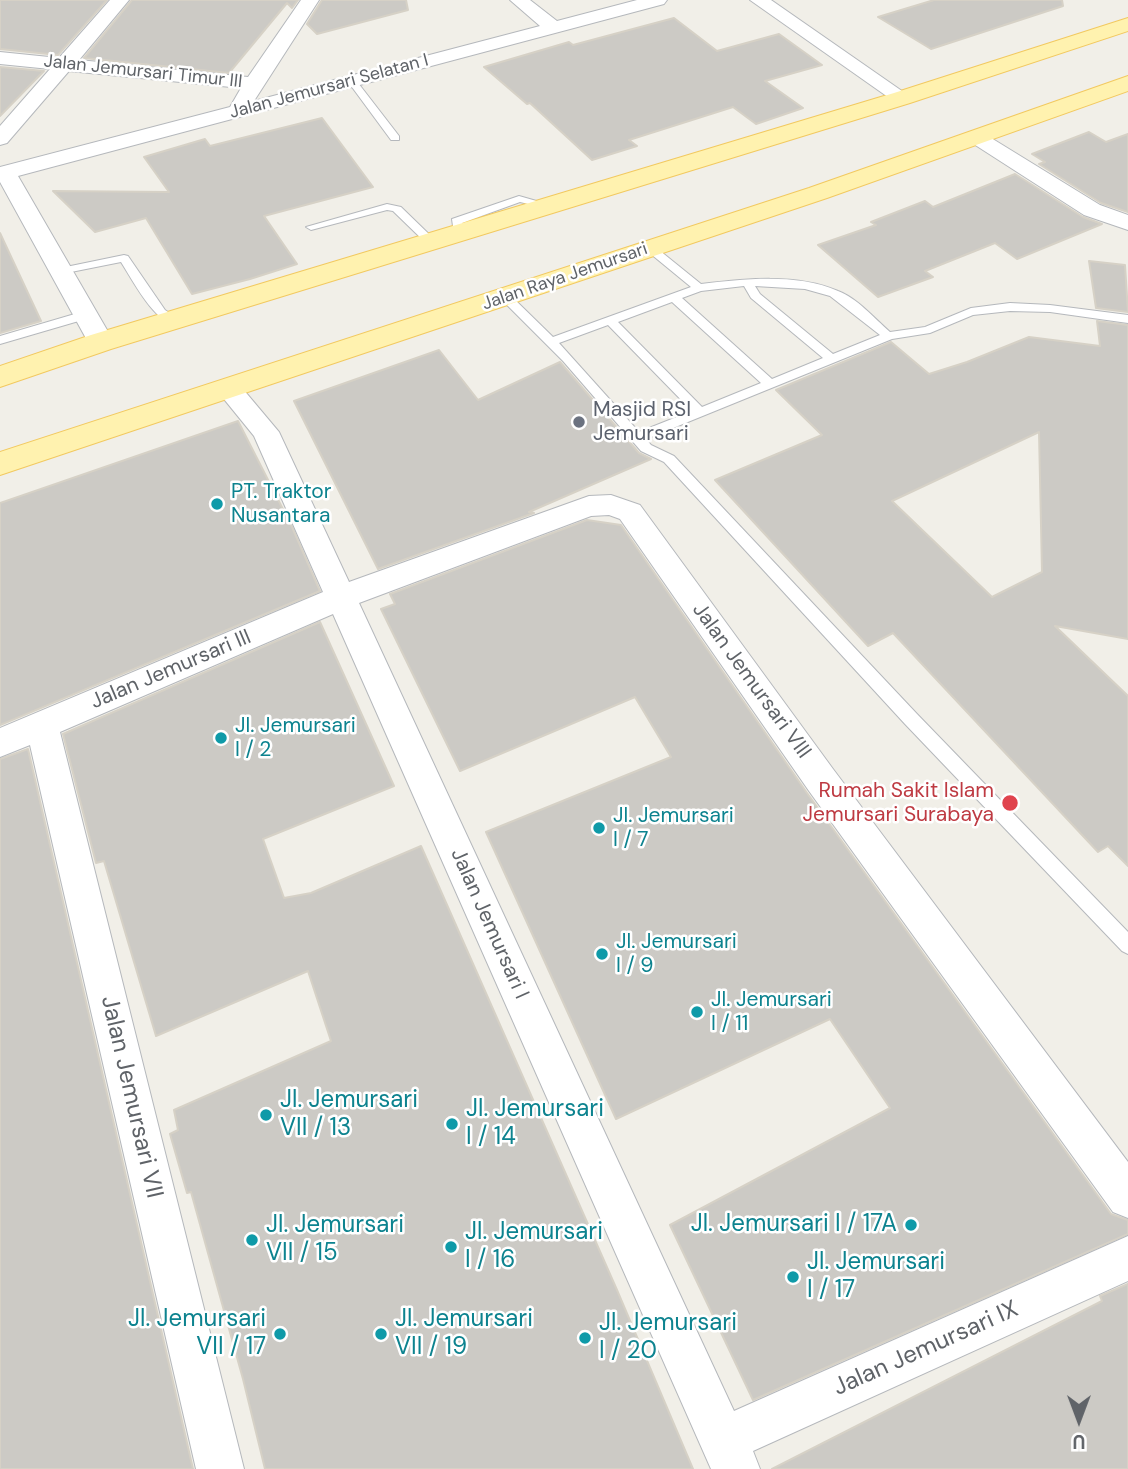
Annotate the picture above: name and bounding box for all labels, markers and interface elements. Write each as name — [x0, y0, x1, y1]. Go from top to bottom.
street label: Jalan Jemursari Selatan I — [227, 50, 431, 124]
street label: Jalan Jemursari Timur III — [43, 51, 243, 93]
street label: Jalan Raya Jemursari — [479, 238, 651, 316]
place label: Masjid RSI Jemursari — [593, 397, 691, 447]
marker: Masjid RSI Jemursari — [571, 414, 587, 430]
place label: PT. Traktor Nusantara — [231, 479, 332, 529]
marker: PT. Traktor Nusantara — [209, 496, 225, 512]
street label: Jalan Jemursari VIII — [686, 598, 816, 764]
street label: Jalan Jemursari III — [87, 625, 255, 715]
place label: Jl. Jemursari I / 2 — [235, 713, 356, 763]
marker: Jl. Jemursari I / 2 — [213, 730, 229, 746]
place label: Rumah Sakit Islam Jemursari Surabaya — [803, 778, 994, 828]
marker: Rumah Sakit Islam Jemursari Surabaya — [1000, 793, 1020, 813]
place label: Jl. Jemursari I / 7 — [613, 803, 734, 853]
marker: Jl. Jemursari I / 7 — [591, 820, 607, 836]
street label: Jalan Jemursari I — [445, 845, 533, 1003]
place label: Jl. Jemursari I / 9 — [616, 929, 737, 979]
marker: Jl. Jemursari I / 9 — [594, 946, 610, 962]
place label: Jl. Jemursari I / 11 — [711, 987, 832, 1037]
street label: Jalan Jemursari VII — [94, 993, 168, 1201]
marker: Jl. Jemursari I / 11 — [689, 1004, 705, 1020]
place label: Jl. Jemursari VII / 13 — [280, 1087, 418, 1143]
place label: Jl. Jemursari I / 14 — [466, 1096, 604, 1152]
marker: Jl. Jemursari VII / 13 — [258, 1107, 274, 1123]
marker: Jl. Jemursari I / 14 — [444, 1116, 460, 1132]
place label: Jl. Jemursari I / 17A — [691, 1211, 897, 1239]
place label: Jl. Jemursari VII / 15 — [266, 1212, 404, 1268]
marker: Jl. Jemursari I / 17A — [903, 1217, 919, 1233]
place label: Jl. Jemursari I / 16 — [465, 1219, 603, 1275]
marker: Jl. Jemursari VII / 15 — [244, 1232, 260, 1248]
marker: Jl. Jemursari I / 16 — [443, 1239, 459, 1255]
place label: Jl. Jemursari I / 17 — [807, 1249, 945, 1305]
marker: Jl. Jemursari I / 17 — [785, 1269, 801, 1285]
street label: Jalan Jemursari IX — [829, 1295, 1023, 1403]
place label: Jl. Jemursari VII / 17 — [128, 1306, 266, 1362]
place label: Jl. Jemursari VII / 19 — [395, 1306, 533, 1362]
place label: Jl. Jemursari I / 20 — [599, 1310, 737, 1366]
marker: Jl. Jemursari VII / 17 — [272, 1326, 288, 1342]
marker: Jl. Jemursari VII / 19 — [373, 1326, 389, 1342]
marker: Jl. Jemursari I / 20 — [577, 1330, 593, 1346]
north arrow — [1044, 1385, 1114, 1455]
text: U — [1073, 1429, 1086, 1454]

